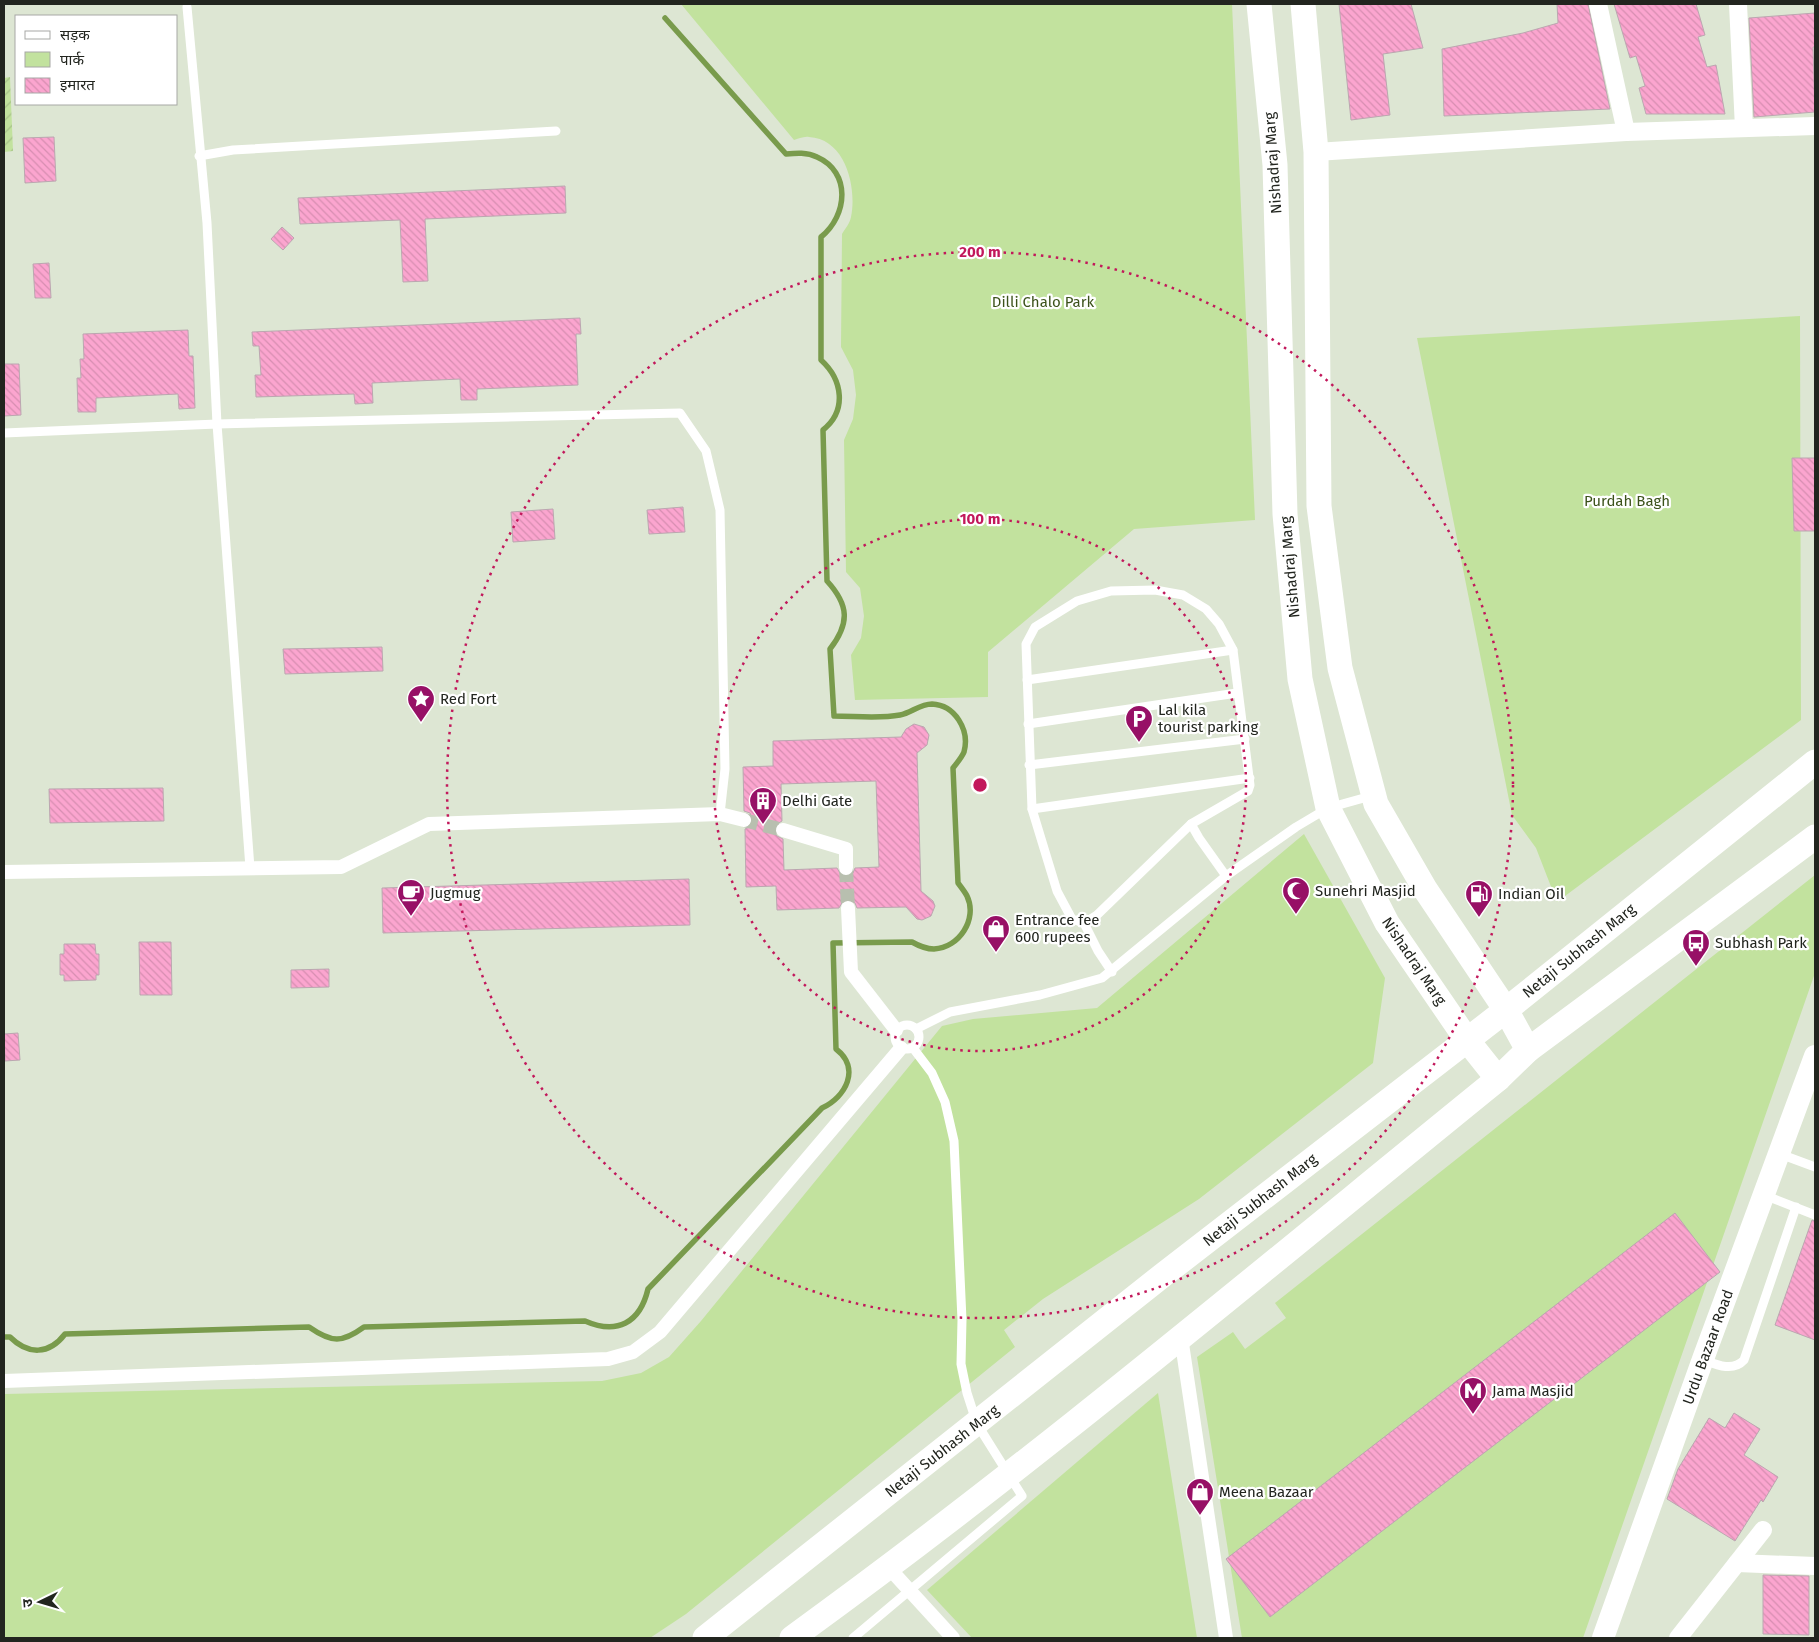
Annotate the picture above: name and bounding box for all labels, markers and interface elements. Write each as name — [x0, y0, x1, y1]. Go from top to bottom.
legend — [15, 15, 178, 105]
text: सड़क — [60, 26, 90, 44]
text: पार्क — [60, 51, 84, 69]
text: इमारत — [60, 76, 95, 94]
street label: Nishadraj Marg — [1260, 111, 1286, 215]
text: 200 m — [959, 243, 1001, 261]
park label: Dilli Chalo Park — [992, 293, 1095, 311]
park label: Purdah Bagh — [1584, 492, 1670, 510]
text: 100 m — [960, 510, 1000, 528]
street label: Nishadraj Marg — [1277, 515, 1303, 619]
place icon: Red Fort — [406, 684, 436, 723]
place label: Red Fort — [440, 690, 497, 708]
place label: Lal kila tourist parking — [1158, 701, 1259, 736]
parking icon: Lal kila tourist parking — [1124, 704, 1154, 743]
centre of rings — [971, 776, 989, 794]
building icon: Delhi Gate — [748, 786, 778, 825]
place label: Delhi Gate — [782, 792, 852, 810]
mosque icon: Sunehri Masjid — [1281, 876, 1311, 915]
cafe icon: Jugmug — [396, 878, 426, 917]
fuel station icon: Indian Oil — [1464, 879, 1494, 918]
place label: Sunehri Masjid — [1315, 882, 1416, 900]
place label: Jugmug — [430, 884, 481, 902]
place label: Indian Oil — [1498, 885, 1565, 903]
street label: Netaji Subhash Marg — [1519, 900, 1639, 1002]
place label: Entrance fee 600 rupees — [1015, 911, 1100, 946]
shop icon: Entrance fee 600 rupees — [981, 914, 1011, 953]
street label: Nishadraj Marg — [1378, 914, 1450, 1008]
bus stop icon: Subhash Park — [1681, 928, 1711, 967]
place label: Subhash Park — [1715, 934, 1807, 952]
street label: Netaji Subhash Marg — [1199, 1150, 1321, 1250]
street label: Urdu Bazaar Road — [1679, 1287, 1737, 1407]
metro station icon: Jama Masjid — [1458, 1376, 1488, 1415]
place label: Jama Masjid — [1492, 1382, 1574, 1400]
street label: Netaji Subhash Marg — [881, 1401, 1003, 1501]
shop icon: Meena Bazaar — [1185, 1477, 1215, 1516]
place label: Meena Bazaar — [1219, 1483, 1314, 1501]
north arrow — [15, 1577, 65, 1627]
text: उ — [19, 1597, 36, 1608]

